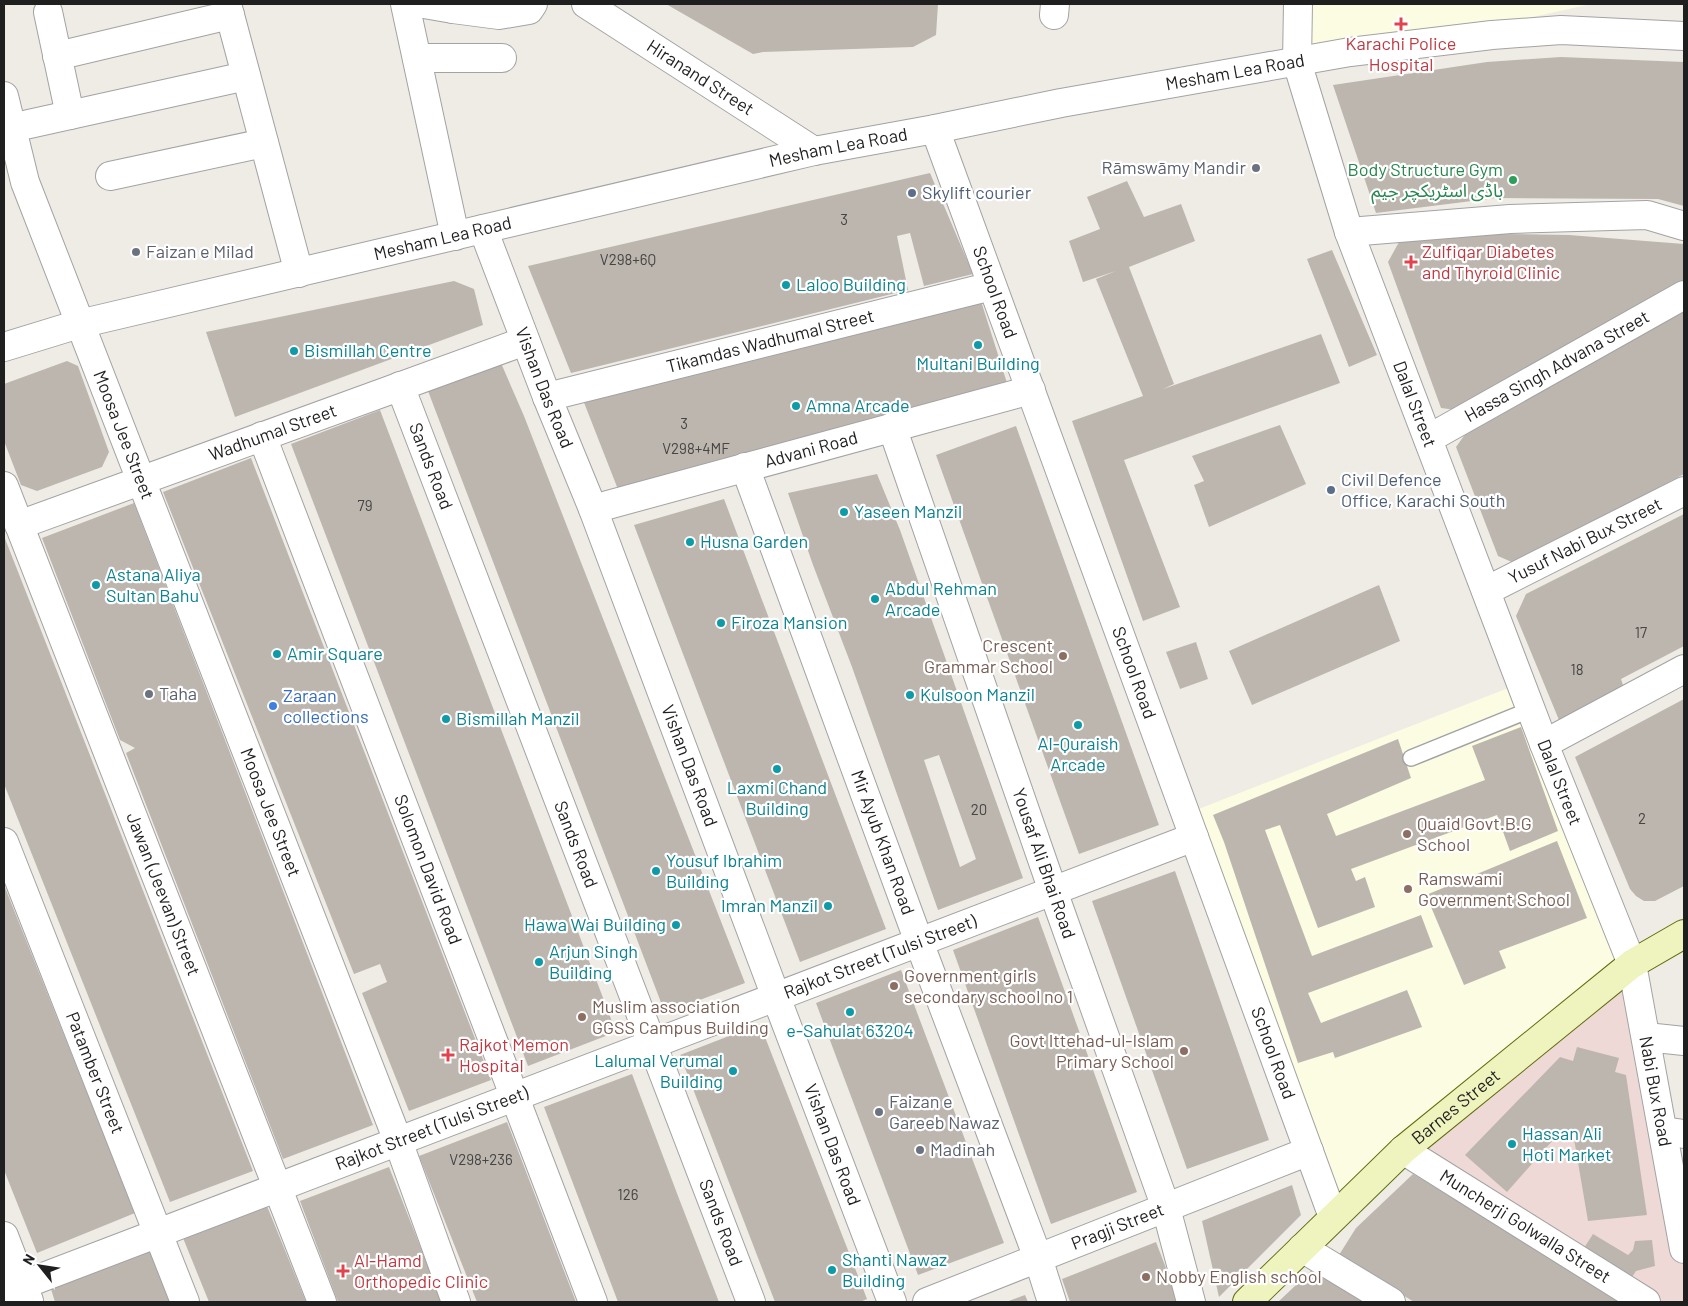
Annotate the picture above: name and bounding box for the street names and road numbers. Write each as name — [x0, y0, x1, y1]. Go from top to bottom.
street label: Hiranand Street — [643, 34, 759, 119]
street label: Mesham Lea Road — [1164, 48, 1306, 94]
street label: Mesham Lea Road — [767, 122, 909, 171]
street label: Mesham Lea Road — [371, 211, 513, 264]
street label: School Road — [969, 243, 1023, 341]
street label: Tikamdas Wadhumal Street — [664, 304, 876, 377]
street label: Hassa Singh Advana Street — [1460, 305, 1653, 426]
street label: Vishan Das Road — [511, 324, 579, 451]
street label: Dalal Street — [1389, 358, 1442, 450]
street label: Moosa Jee Street — [89, 367, 159, 502]
street label: Wadhumal Street — [206, 398, 339, 465]
street label: Sands Road — [405, 419, 458, 512]
street label: Advani Road — [762, 426, 860, 472]
street label: Yusuf Nabi Bux Street — [1504, 492, 1665, 588]
street label: School Road — [1108, 623, 1162, 722]
street label: Vishan Das Road — [657, 701, 723, 829]
street label: Dalal Street — [1533, 736, 1587, 828]
street label: Moosa Jee Street — [236, 745, 306, 880]
street label: Mir Ayub Khan Road — [847, 767, 920, 918]
street label: Yousaf Ali Bhai Road — [1008, 785, 1081, 941]
street label: Solomon David Road — [390, 791, 467, 947]
street label: Sands Road — [550, 798, 603, 891]
street label: Jawan (Jeevan) Street — [122, 809, 206, 979]
street label: Rajkot Street (Tulsi Street) — [780, 909, 980, 1003]
street label: School Road — [1247, 1004, 1301, 1102]
street label: Patamber Street — [62, 1008, 130, 1136]
street label: Nabi Bux Road — [1635, 1034, 1677, 1148]
street label: Barnes Street — [1407, 1064, 1504, 1149]
street label: Vishan Das Road — [800, 1080, 866, 1208]
street label: Rajkot Street (Tulsi Street) — [332, 1081, 531, 1174]
street label: Muncherji Golwalla Street — [1436, 1164, 1615, 1287]
street label: Sands Road — [695, 1176, 748, 1269]
street label: Pragji Street — [1068, 1197, 1167, 1254]

